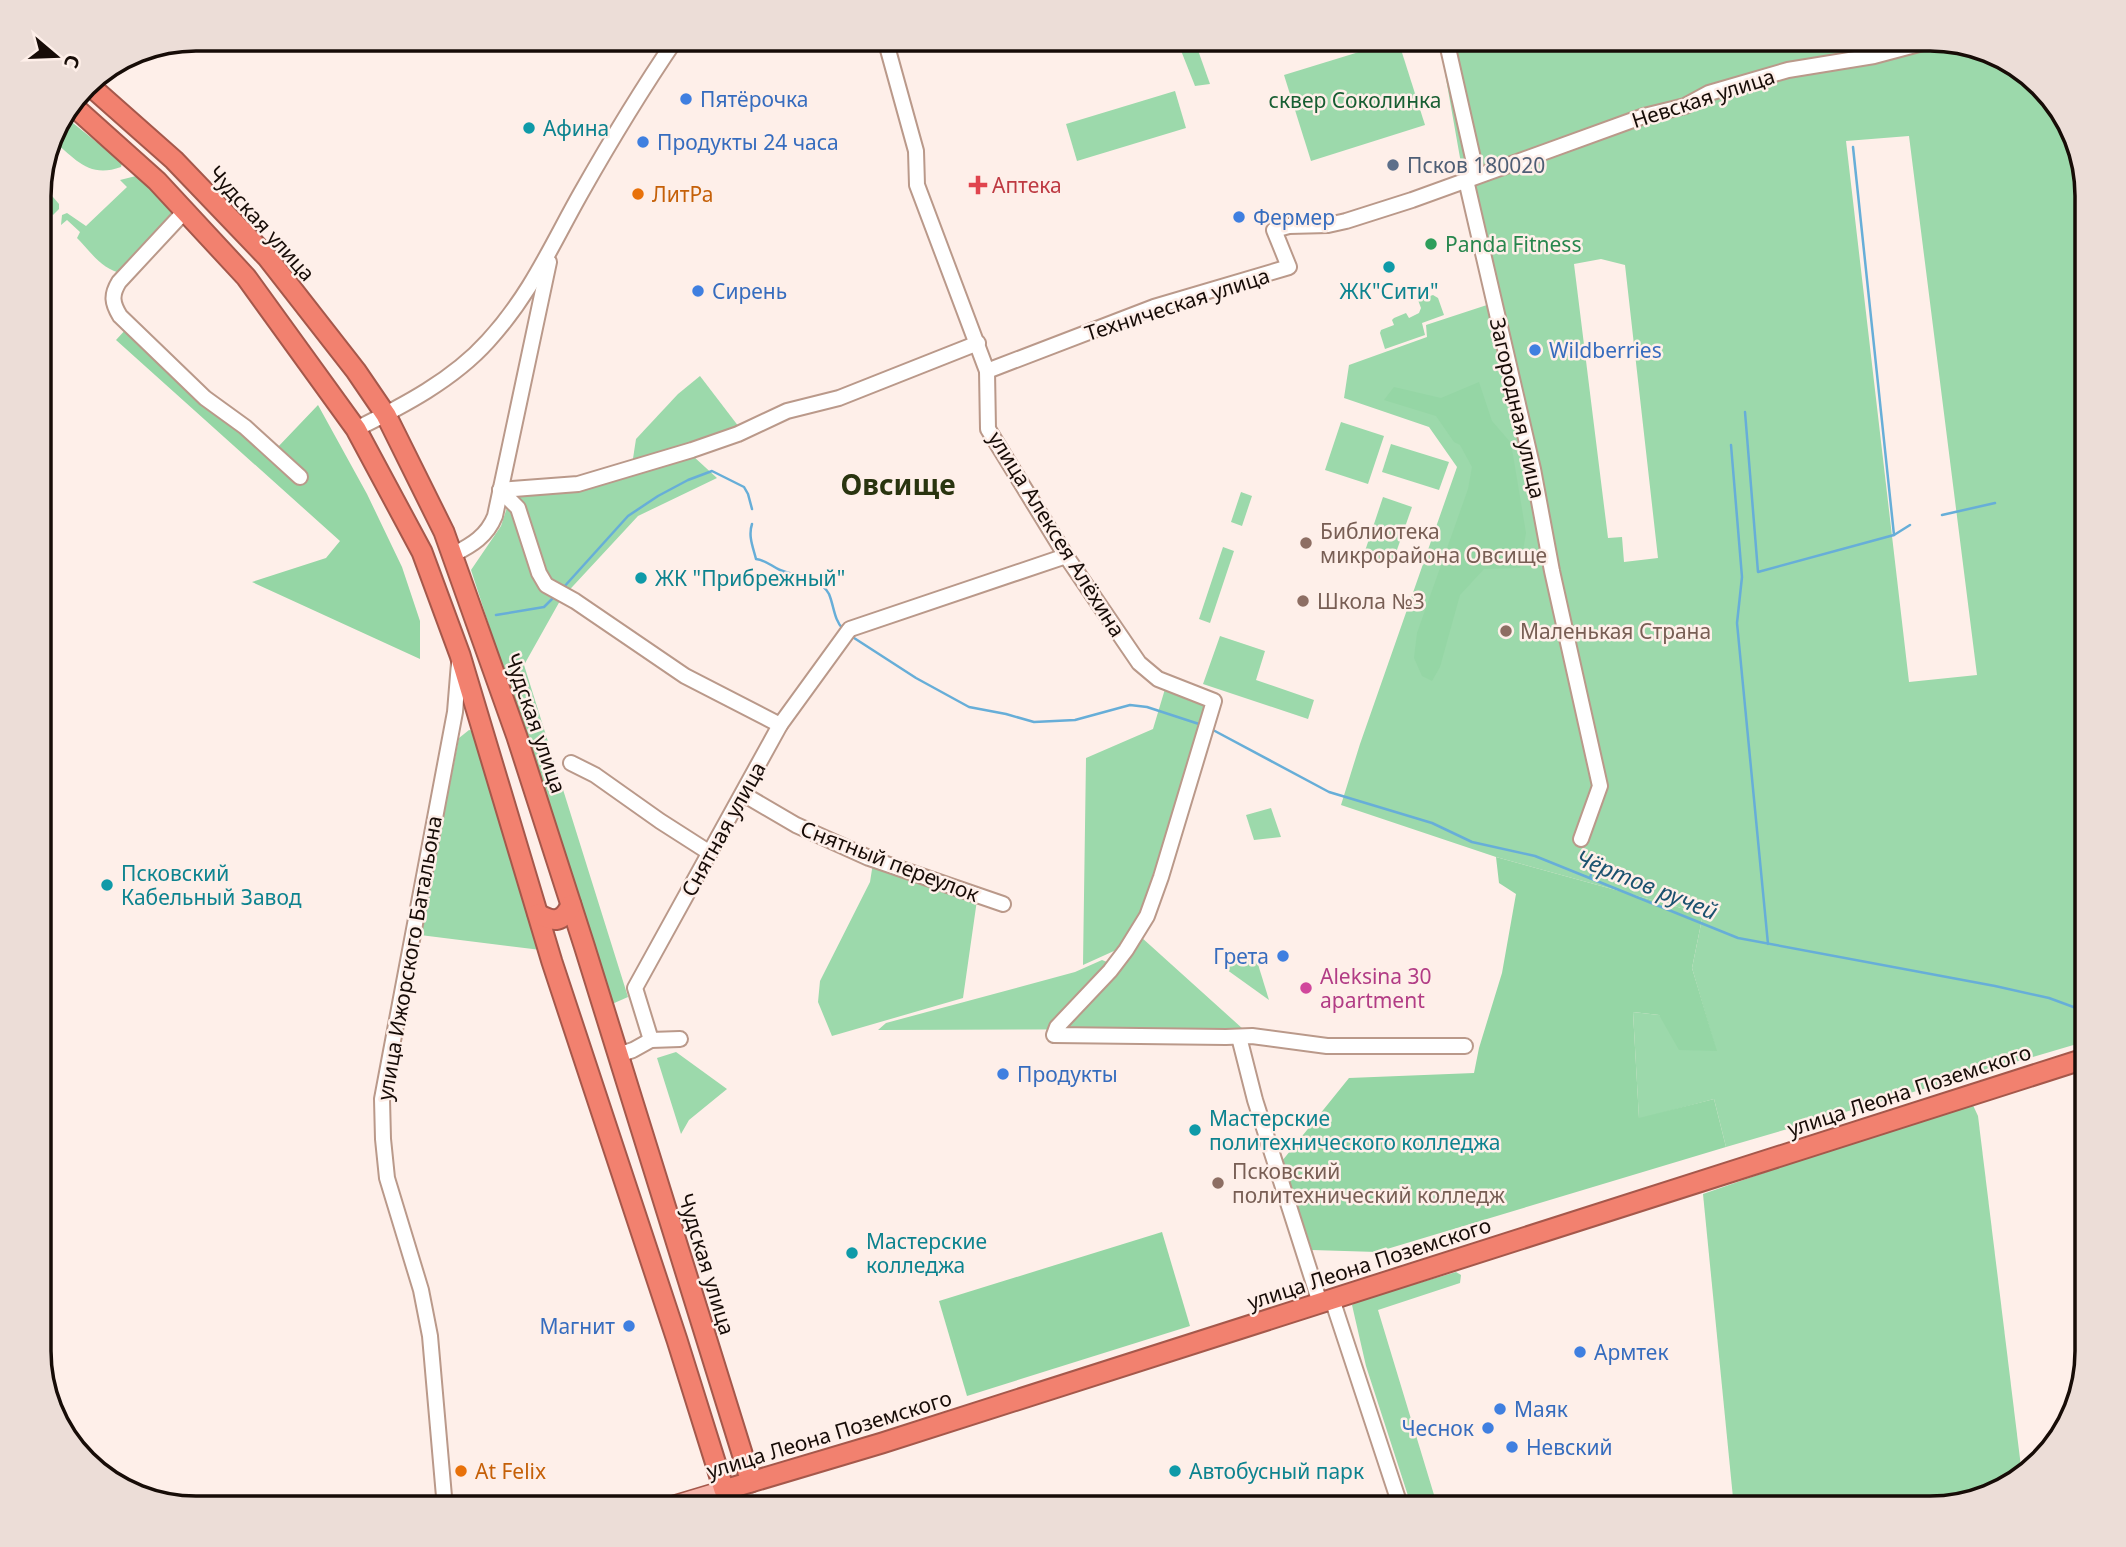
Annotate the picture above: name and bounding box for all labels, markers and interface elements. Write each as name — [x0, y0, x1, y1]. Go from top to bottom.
north arrow — [21, 21, 91, 91]
text: С — [58, 52, 86, 72]
street label: Невская улица — [1628, 62, 1778, 134]
place label: Пятёрочка — [700, 85, 808, 113]
park label: сквер Соколинка — [1269, 86, 1441, 114]
marker: Пятёрочка — [678, 91, 694, 107]
place label: Афина — [543, 114, 609, 142]
marker: Афина — [521, 120, 537, 136]
place label: Продукты 24 часа — [657, 128, 839, 156]
marker: Продукты 24 часа — [635, 134, 651, 150]
place label: Псков 180020 — [1407, 151, 1545, 179]
marker: Псков 180020 — [1385, 157, 1401, 173]
street label: Чудская улица — [203, 159, 321, 287]
place label: Аптека — [992, 171, 1062, 199]
marker: Аптека — [970, 177, 986, 193]
place label: ЛитРа — [652, 180, 713, 208]
marker: ЛитРа — [630, 186, 646, 202]
place label: Фермер — [1253, 203, 1335, 231]
marker: Фермер — [1231, 209, 1247, 225]
place label: Panda Fitness — [1445, 230, 1581, 258]
marker: Panda Fitness — [1423, 236, 1439, 252]
marker: ЖК"Сити" — [1381, 259, 1397, 275]
street label: Техническая улица — [1081, 261, 1273, 347]
place label: Сирень — [712, 277, 787, 305]
place label: ЖК"Сити" — [1340, 277, 1438, 305]
marker: Сирень — [690, 283, 706, 299]
street label: Загородная улица — [1484, 315, 1552, 501]
place label: Wildberries — [1549, 336, 1662, 364]
marker: Wildberries — [1527, 342, 1543, 358]
street label: улица Алексея Алёхина — [982, 426, 1132, 642]
district label: Овсище — [840, 465, 956, 503]
place label: Библиотека микрорайона Овсище — [1320, 517, 1547, 569]
marker: Библиотека микрорайона Овсище — [1298, 535, 1314, 551]
place label: ЖК "Прибрежный" — [655, 564, 845, 592]
marker: ЖК "Прибрежный" — [633, 570, 649, 586]
place label: Школа №3 — [1317, 587, 1425, 615]
marker: Школа №3 — [1295, 593, 1311, 609]
place label: Маленькая Страна — [1520, 617, 1711, 645]
marker: Маленькая Страна — [1498, 623, 1514, 639]
street label: Чудская улица — [499, 649, 573, 797]
street label: Снятная улица — [674, 757, 772, 901]
street label: улица Ижорского Батальона — [370, 813, 448, 1103]
street label: Снятный переулок — [797, 814, 983, 908]
water label: Чёртов ручей — [1571, 841, 1723, 927]
place label: Псковский Кабельный Завод — [121, 859, 302, 911]
marker: Псковский Кабельный Завод — [99, 877, 115, 893]
place label: Грета — [1213, 942, 1269, 970]
marker: Грета — [1275, 948, 1291, 964]
place label: Aleksina 30 apartment — [1320, 962, 1432, 1014]
marker: Aleksina 30 apartment — [1298, 980, 1314, 996]
street label: улица Леона Поземского — [1784, 1037, 2034, 1143]
place label: Продукты — [1017, 1060, 1118, 1088]
marker: Продукты — [995, 1066, 1011, 1082]
place label: Мастерские политехнического колледжа — [1209, 1104, 1501, 1156]
marker: Мастерские политехнического колледжа — [1187, 1122, 1203, 1138]
place label: Псковский политехнический колледж — [1232, 1157, 1505, 1209]
marker: Псковский политехнический колледж — [1210, 1175, 1226, 1191]
street label: Чудская улица — [672, 1190, 742, 1338]
street label: улица Леона Поземского — [1244, 1210, 1494, 1316]
place label: Мастерские колледжа — [866, 1227, 987, 1279]
marker: Мастерские колледжа — [844, 1245, 860, 1261]
place label: Магнит — [539, 1312, 615, 1340]
marker: Магнит — [621, 1318, 637, 1334]
place label: Армтек — [1594, 1338, 1669, 1366]
marker: Армтек — [1572, 1344, 1588, 1360]
street label: улица Леона Поземского — [703, 1383, 955, 1485]
place label: Маяк — [1514, 1395, 1568, 1423]
marker: Маяк — [1492, 1401, 1508, 1417]
place label: Чеснок — [1401, 1414, 1474, 1442]
marker: Чеснок — [1480, 1420, 1496, 1436]
place label: Невский — [1526, 1433, 1613, 1461]
marker: Невский — [1504, 1439, 1520, 1455]
place label: At Felix — [475, 1457, 546, 1485]
place label: Автобусный парк — [1189, 1457, 1364, 1485]
marker: At Felix — [453, 1463, 469, 1479]
marker: Автобусный парк — [1167, 1463, 1183, 1479]

